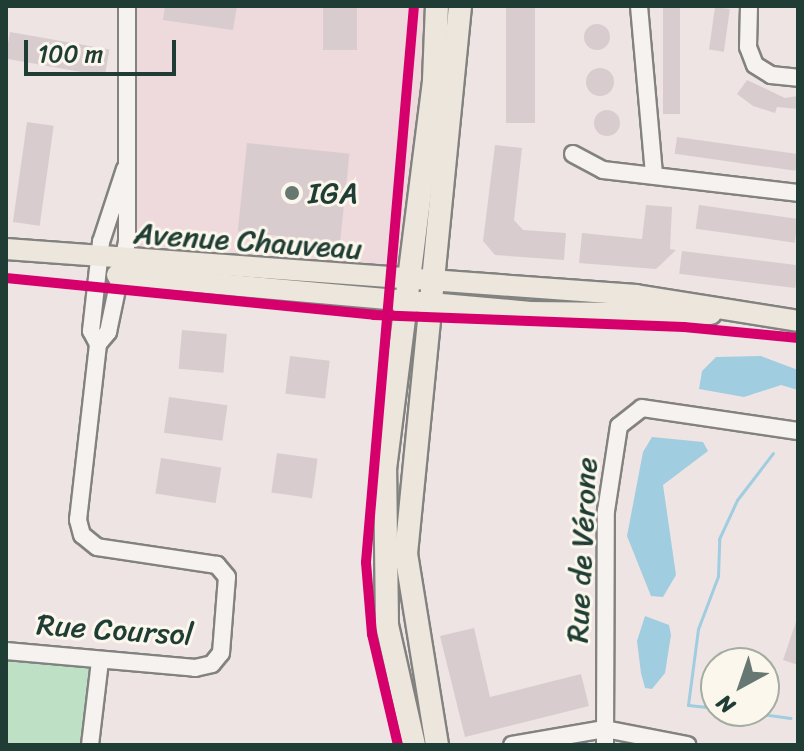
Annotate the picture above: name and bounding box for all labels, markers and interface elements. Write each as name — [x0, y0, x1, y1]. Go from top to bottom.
scale bar — [28, 24, 180, 74]
text: 100 m — [38, 33, 103, 75]
place label: IGA — [308, 175, 358, 211]
marker: IGA — [283, 184, 301, 202]
street label: Avenue Chauveau — [133, 215, 363, 267]
street label: Rue de Vérone — [559, 456, 605, 644]
street label: Rue Coursol — [35, 607, 195, 653]
north arrow — [700, 647, 780, 727]
text: N — [707, 684, 744, 724]

